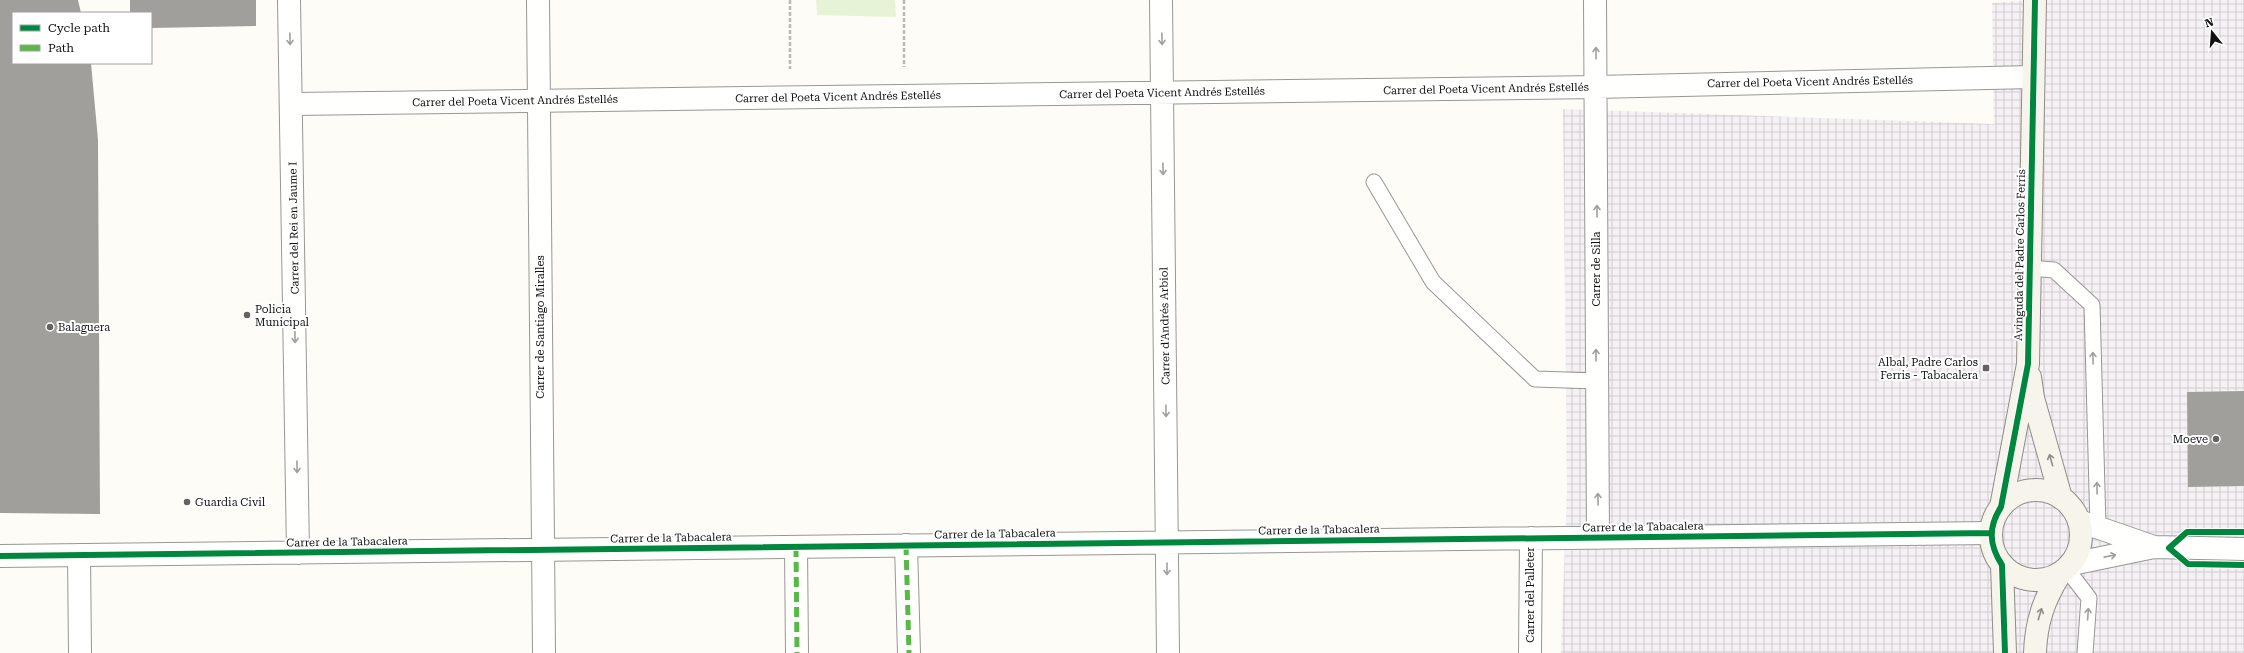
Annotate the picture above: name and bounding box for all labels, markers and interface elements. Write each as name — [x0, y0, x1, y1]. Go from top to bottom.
legend — [12, 12, 152, 64]
north arrow — [2192, 12, 2232, 52]
text: N — [2203, 15, 2216, 30]
text: Cycle path — [48, 21, 110, 35]
one-way arrow — [286, 32, 294, 45]
one-way arrow — [1158, 32, 1166, 45]
text: Path — [48, 41, 74, 55]
one-way arrow — [1592, 47, 1600, 60]
street label: Carrer del Poeta Vicent Andrés Estellés — [1707, 74, 1913, 90]
street label: Carrer del Poeta Vicent Andrés Estellés — [1383, 81, 1589, 97]
street label: Carrer del Poeta Vicent Andrés Estellés — [1059, 85, 1265, 101]
street label: Carrer del Poeta Vicent Andrés Estellés — [735, 89, 941, 105]
street label: Carrer del Poeta Vicent Andrés Estellés — [412, 93, 618, 109]
street label: Carrer del Rei en Jaume I — [286, 162, 302, 294]
one-way arrow — [1159, 162, 1167, 175]
street label: Avinguda del Padre Carlos Ferris — [2012, 169, 2028, 341]
one-way arrow — [1593, 205, 1600, 218]
street label: Carrer de Silla — [1590, 231, 1603, 307]
street label: Carrer de Santiago Miralles — [534, 255, 547, 399]
street label: Carrer d'Andrés Arbiol — [1157, 266, 1173, 385]
place label: Policia Municipal — [255, 303, 310, 329]
marker: Policia Municipal — [242, 310, 252, 320]
place label: Balaguera — [58, 321, 110, 334]
marker: Balaguera — [45, 322, 55, 332]
one-way arrow — [291, 330, 299, 343]
one-way arrow — [1592, 349, 1600, 362]
one-way arrow — [2089, 352, 2097, 365]
place label: Albal, Padre Carlos Ferris - Tabacalera — [1878, 356, 1978, 382]
marker: Albal, Padre Carlos Ferris - Tabacalera — [1981, 363, 1991, 373]
one-way arrow — [1162, 404, 1170, 417]
place label: Moeve — [2173, 433, 2208, 446]
marker: Moeve — [2211, 434, 2221, 444]
one-way arrow — [2047, 454, 2054, 467]
one-way arrow — [293, 460, 301, 473]
one-way arrow — [2093, 482, 2100, 495]
one-way arrow — [1594, 493, 1602, 506]
place label: Guardia Civil — [195, 496, 266, 509]
marker: Guardia Civil — [182, 497, 192, 507]
street label: Carrer de la Tabacalera — [1582, 519, 1704, 535]
street label: Carrer de la Tabacalera — [1258, 522, 1380, 538]
street label: Carrer de la Tabacalera — [934, 526, 1056, 542]
street label: Carrer de la Tabacalera — [610, 530, 732, 546]
street label: Carrer de la Tabacalera — [286, 534, 408, 550]
street label: Carrer del Palleter — [1524, 547, 1537, 643]
one-way arrow — [2103, 552, 2116, 560]
one-way arrow — [1163, 562, 1171, 575]
one-way arrow — [2037, 608, 2044, 621]
one-way arrow — [2084, 608, 2091, 621]

